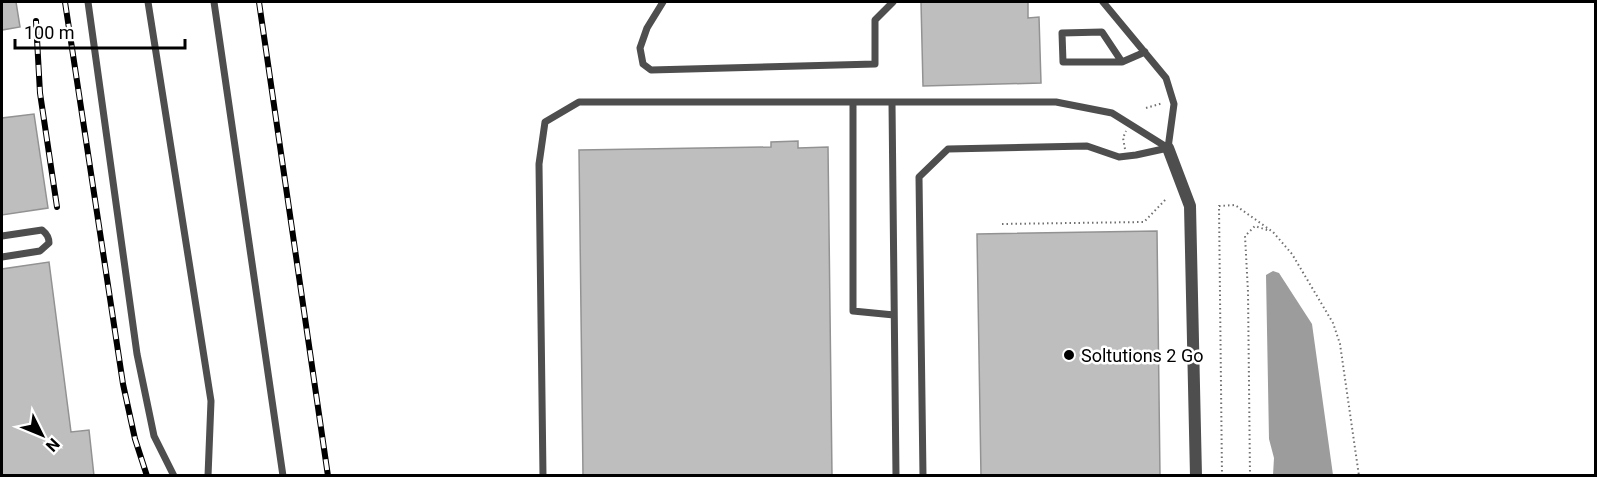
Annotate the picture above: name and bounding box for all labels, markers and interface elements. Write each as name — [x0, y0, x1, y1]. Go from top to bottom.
scale bar — [15, 12, 184, 50]
text: 100 m — [24, 22, 75, 43]
place label: Soltutions 2 Go — [1081, 345, 1203, 366]
marker: Soltutions 2 Go — [1062, 348, 1076, 362]
north arrow — [12, 405, 72, 465]
text: N — [42, 434, 63, 455]

